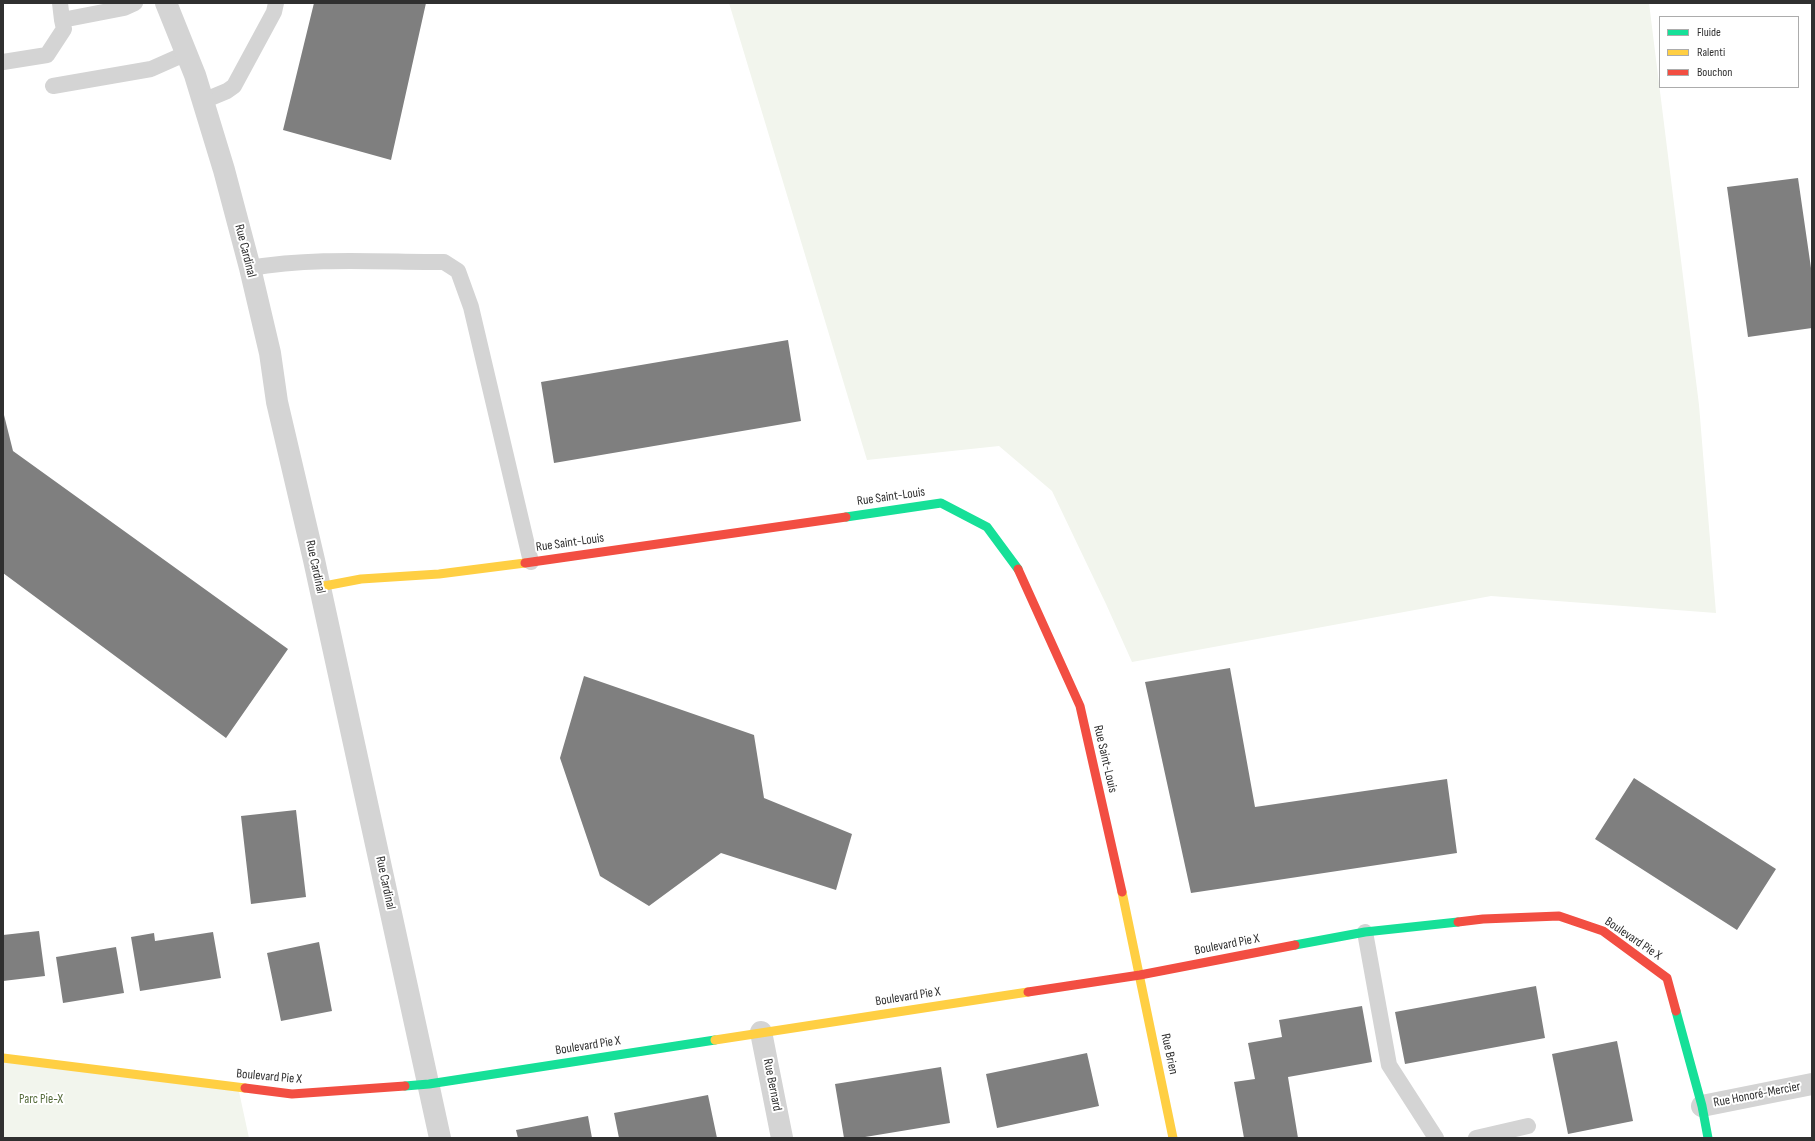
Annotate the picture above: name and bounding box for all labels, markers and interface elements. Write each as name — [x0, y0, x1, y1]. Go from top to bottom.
legend — [1659, 16, 1799, 88]
text: Fluide — [1697, 25, 1721, 40]
text: Ralenti — [1697, 45, 1725, 60]
text: Bouchon — [1697, 65, 1732, 80]
street label: Rue Cardinal — [231, 223, 259, 279]
street label: Rue Saint-Louis — [856, 484, 926, 510]
street label: Rue Saint-Louis — [535, 530, 605, 556]
street label: Rue Cardinal — [302, 539, 328, 595]
street label: Rue Saint-Louis — [1090, 724, 1120, 794]
street label: Rue Cardinal — [372, 855, 398, 911]
street label: Boulevard Pie X — [1601, 914, 1665, 964]
street label: Boulevard Pie X — [1193, 931, 1261, 959]
street label: Boulevard Pie X — [874, 984, 942, 1010]
street label: Rue Brien — [1157, 1032, 1181, 1076]
street label: Boulevard Pie X — [554, 1033, 622, 1059]
street label: Rue Bernard — [759, 1058, 785, 1112]
street label: Boulevard Pie X — [236, 1066, 302, 1088]
street label: Rue Honoré-Mercier — [1712, 1079, 1802, 1111]
park label: Parc Pie-X — [19, 1092, 63, 1108]

